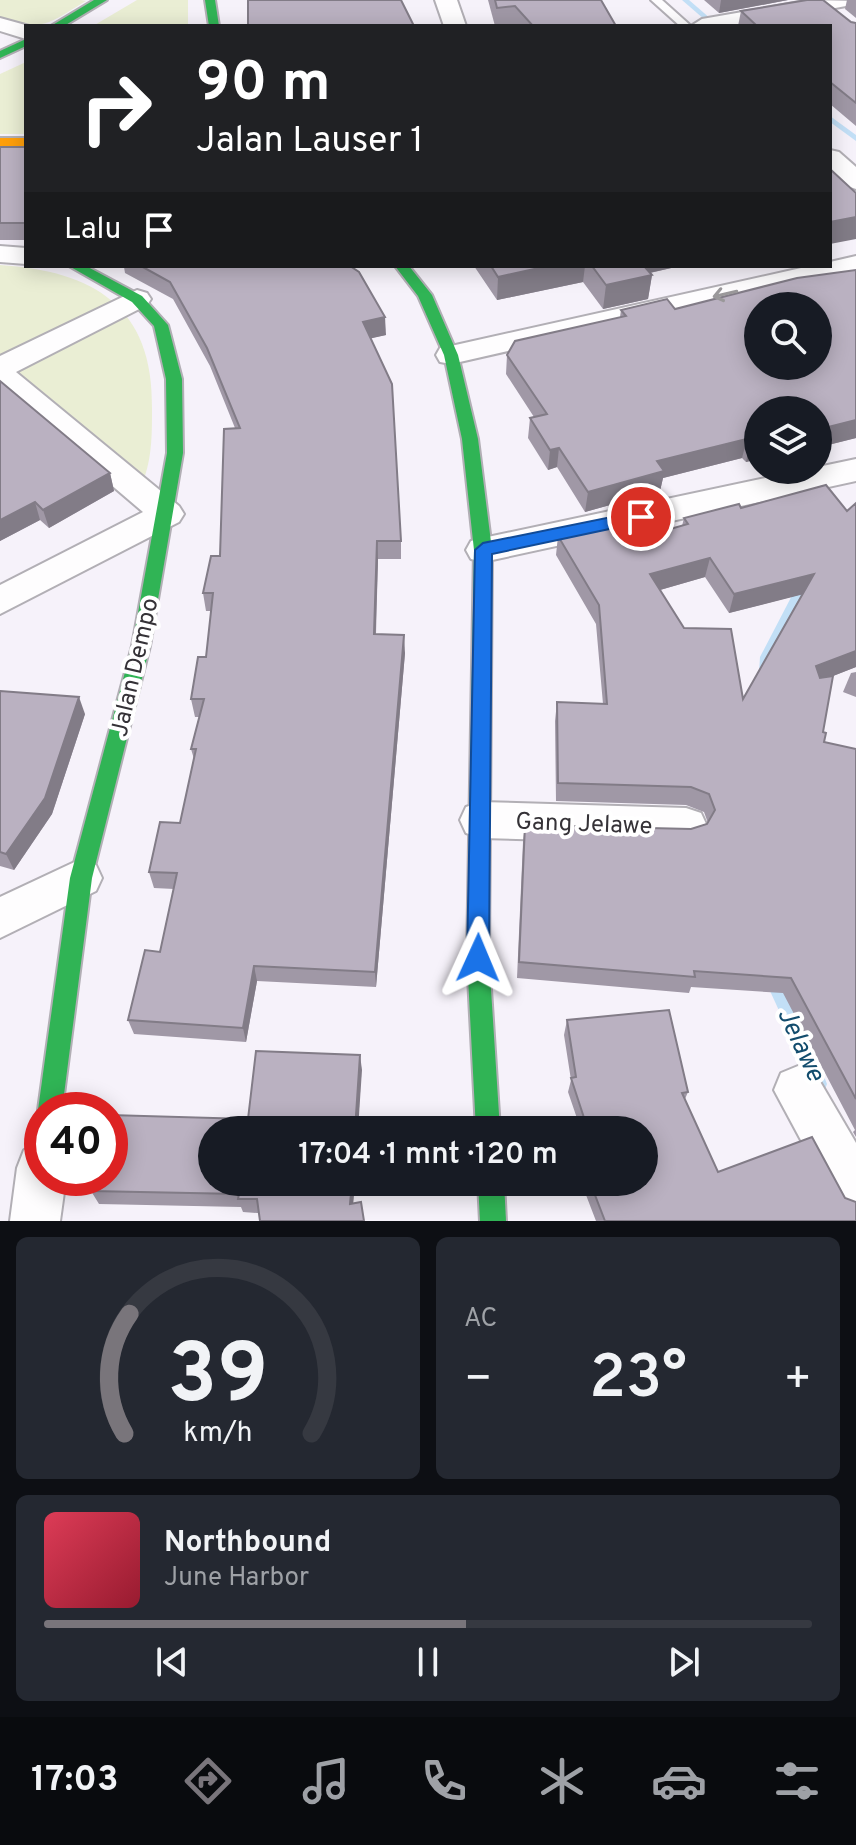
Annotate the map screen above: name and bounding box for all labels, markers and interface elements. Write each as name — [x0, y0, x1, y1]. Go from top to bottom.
text: 90 m — [196, 50, 331, 120]
icon: right — [64, 56, 168, 160]
text: Jalan Lauser 1 — [196, 119, 424, 165]
icon: arrive — [137, 208, 181, 252]
text: Lalu — [64, 212, 121, 249]
one-way arrow — [713, 287, 739, 302]
map controls — [744, 292, 832, 484]
button: search — [744, 292, 832, 380]
button: layers — [744, 396, 832, 484]
pin — [607, 483, 675, 551]
icon: arrive — [619, 495, 663, 539]
street label: Jalan Dempo — [105, 595, 166, 740]
street label: Gang Jelawe — [515, 808, 653, 842]
position arrow — [436, 916, 520, 1000]
water label: Jelawe — [768, 1003, 831, 1088]
speed limit sign: 40 — [24, 1092, 128, 1196]
text: 17:04 · 1 mnt · 120 m — [298, 1137, 558, 1174]
text: AC — [464, 1303, 497, 1336]
text: 39 — [168, 1327, 268, 1432]
text: 23° — [589, 1343, 687, 1419]
text: − — [464, 1353, 492, 1409]
text: + — [784, 1353, 812, 1409]
text: km/h — [183, 1416, 253, 1452]
text: Northbound — [164, 1525, 331, 1562]
text: June Harbor — [164, 1562, 309, 1595]
icon: previous — [150, 1640, 194, 1684]
icon: pause — [406, 1640, 450, 1684]
icon: next — [662, 1640, 706, 1684]
icon: directions — [180, 1753, 236, 1809]
icon: music — [298, 1753, 354, 1809]
icon: phone — [416, 1753, 472, 1809]
icon: climate — [534, 1753, 590, 1809]
icon: car — [651, 1753, 707, 1809]
icon: filters — [769, 1753, 825, 1809]
text: 17:03 — [31, 1758, 119, 1804]

